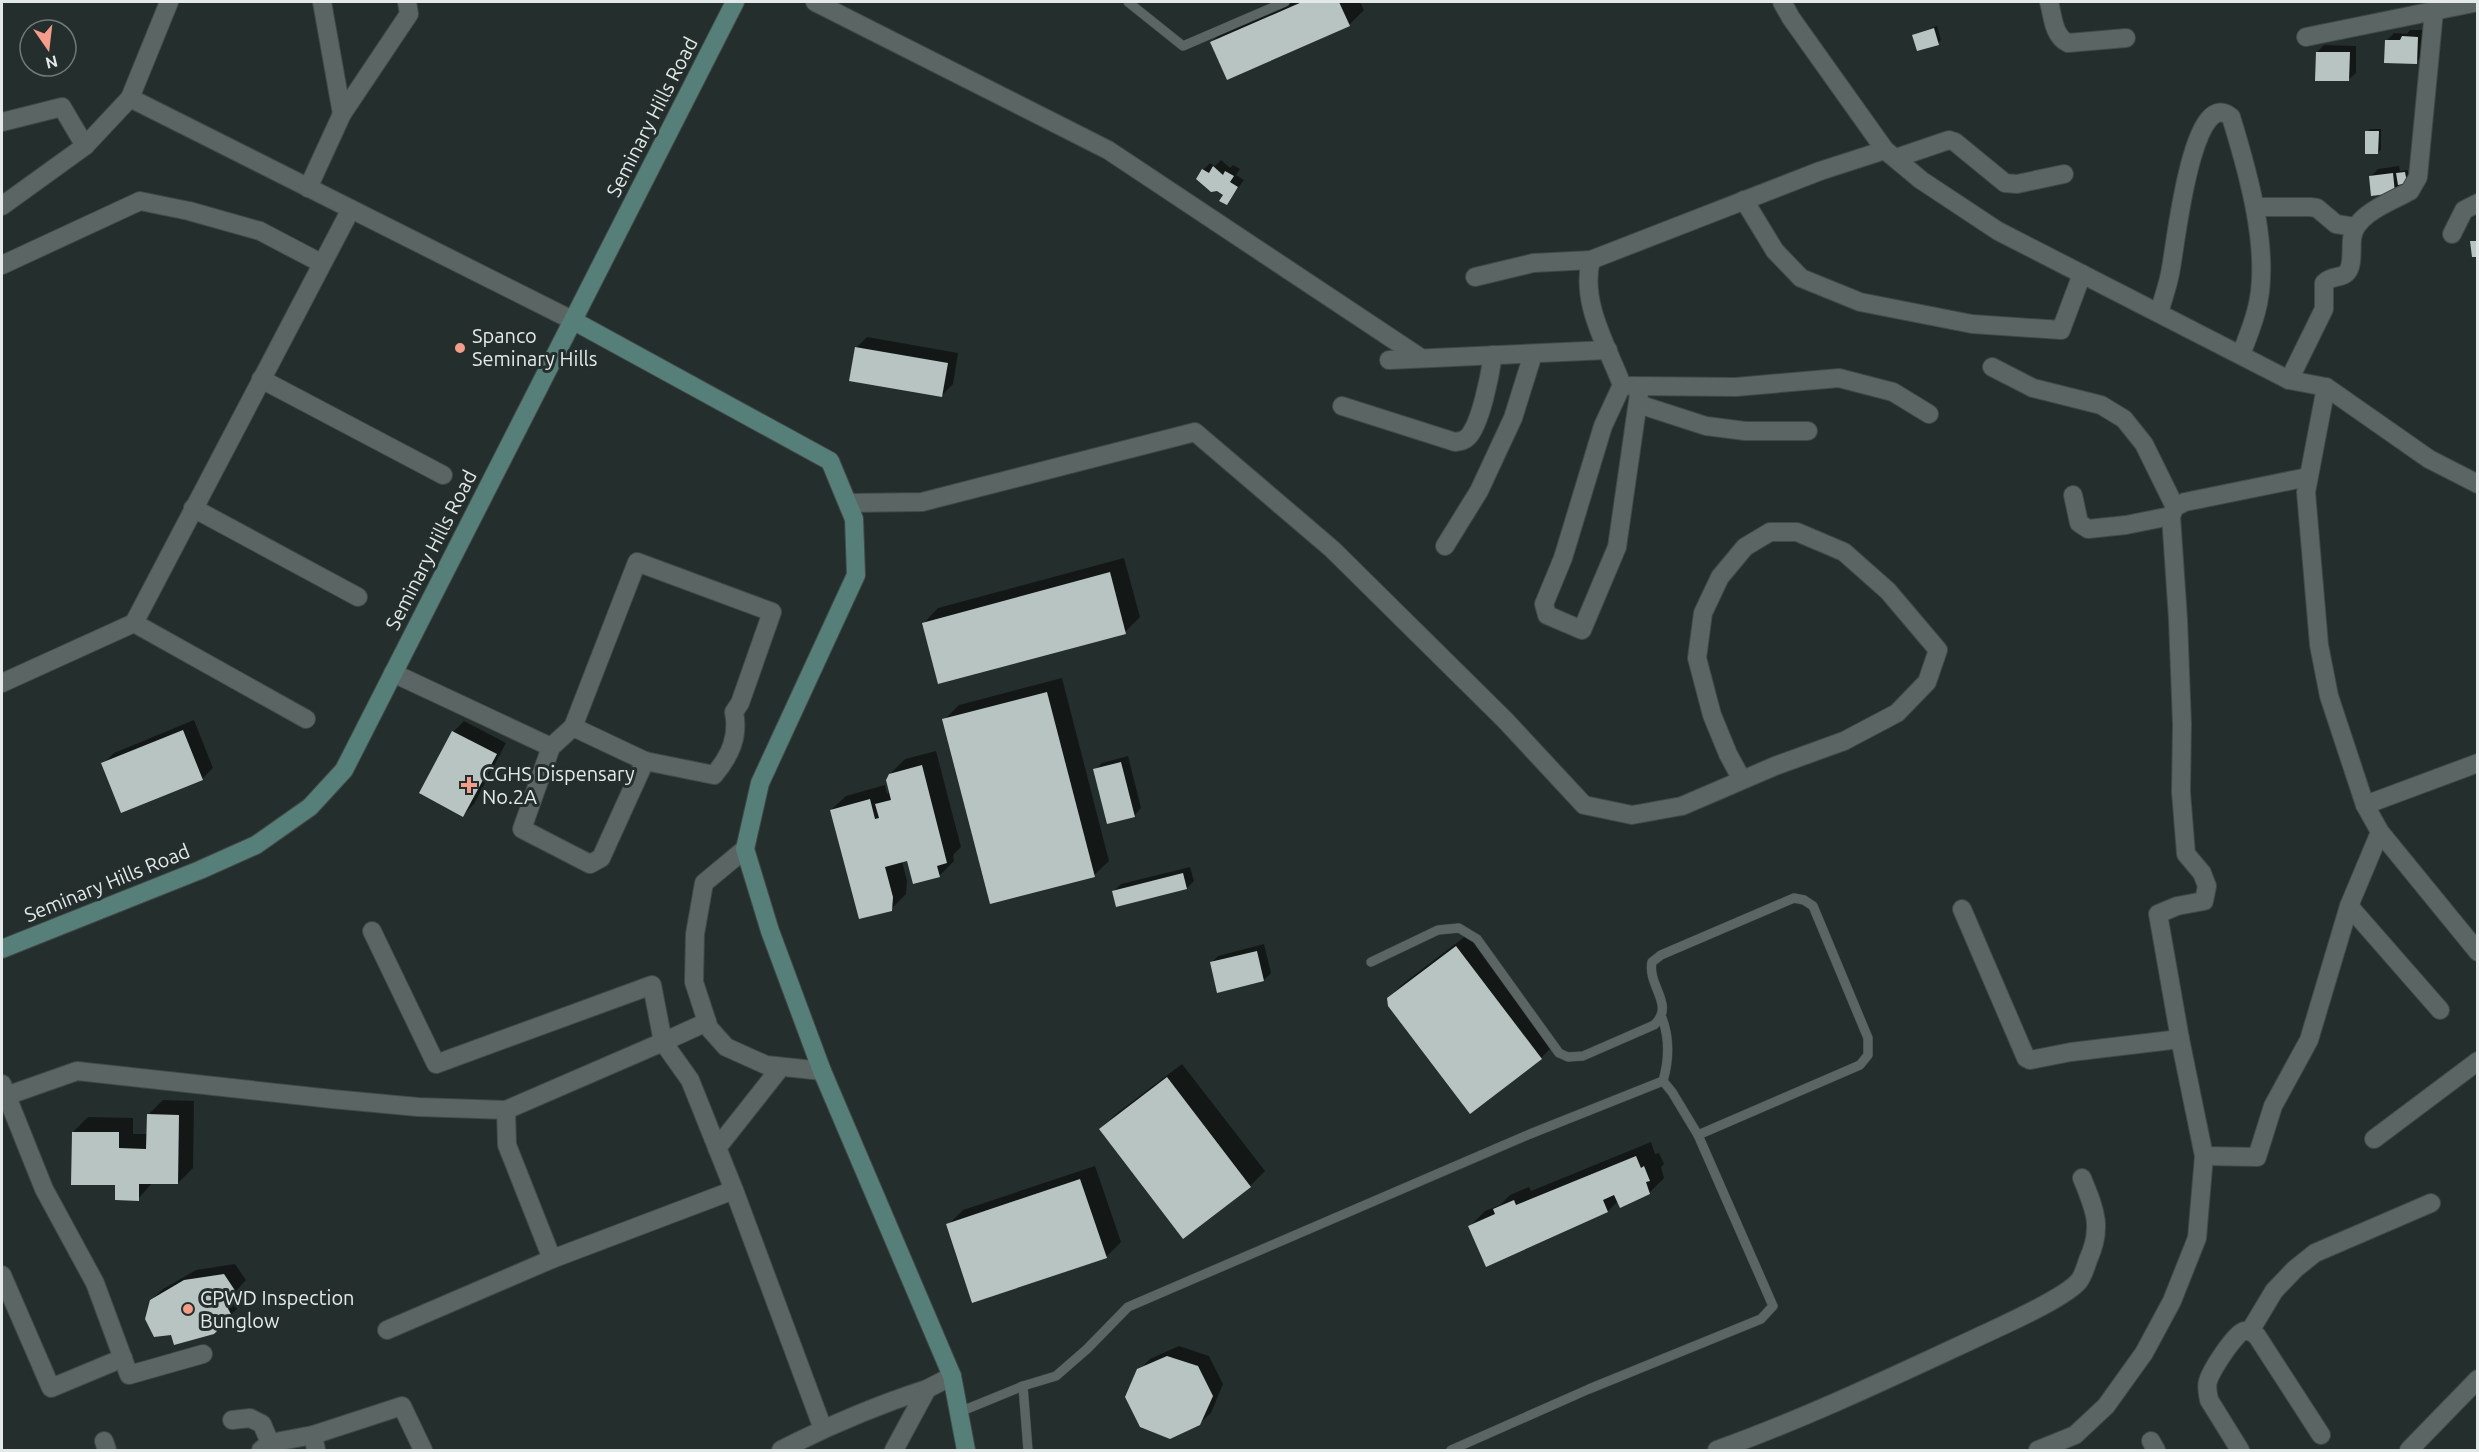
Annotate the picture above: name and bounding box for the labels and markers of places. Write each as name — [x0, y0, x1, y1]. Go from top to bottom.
place label: Spanco Seminary Hills — [472, 324, 598, 370]
marker: Spanco Seminary Hills — [453, 341, 467, 355]
place label: CGHS Dispensary No.2A — [482, 762, 635, 808]
marker: CGHS Dispensary No.2A — [460, 776, 478, 794]
place label: CPWD Inspection Bunglow — [200, 1286, 355, 1332]
marker: CPWD Inspection Bunglow — [181, 1302, 195, 1316]

